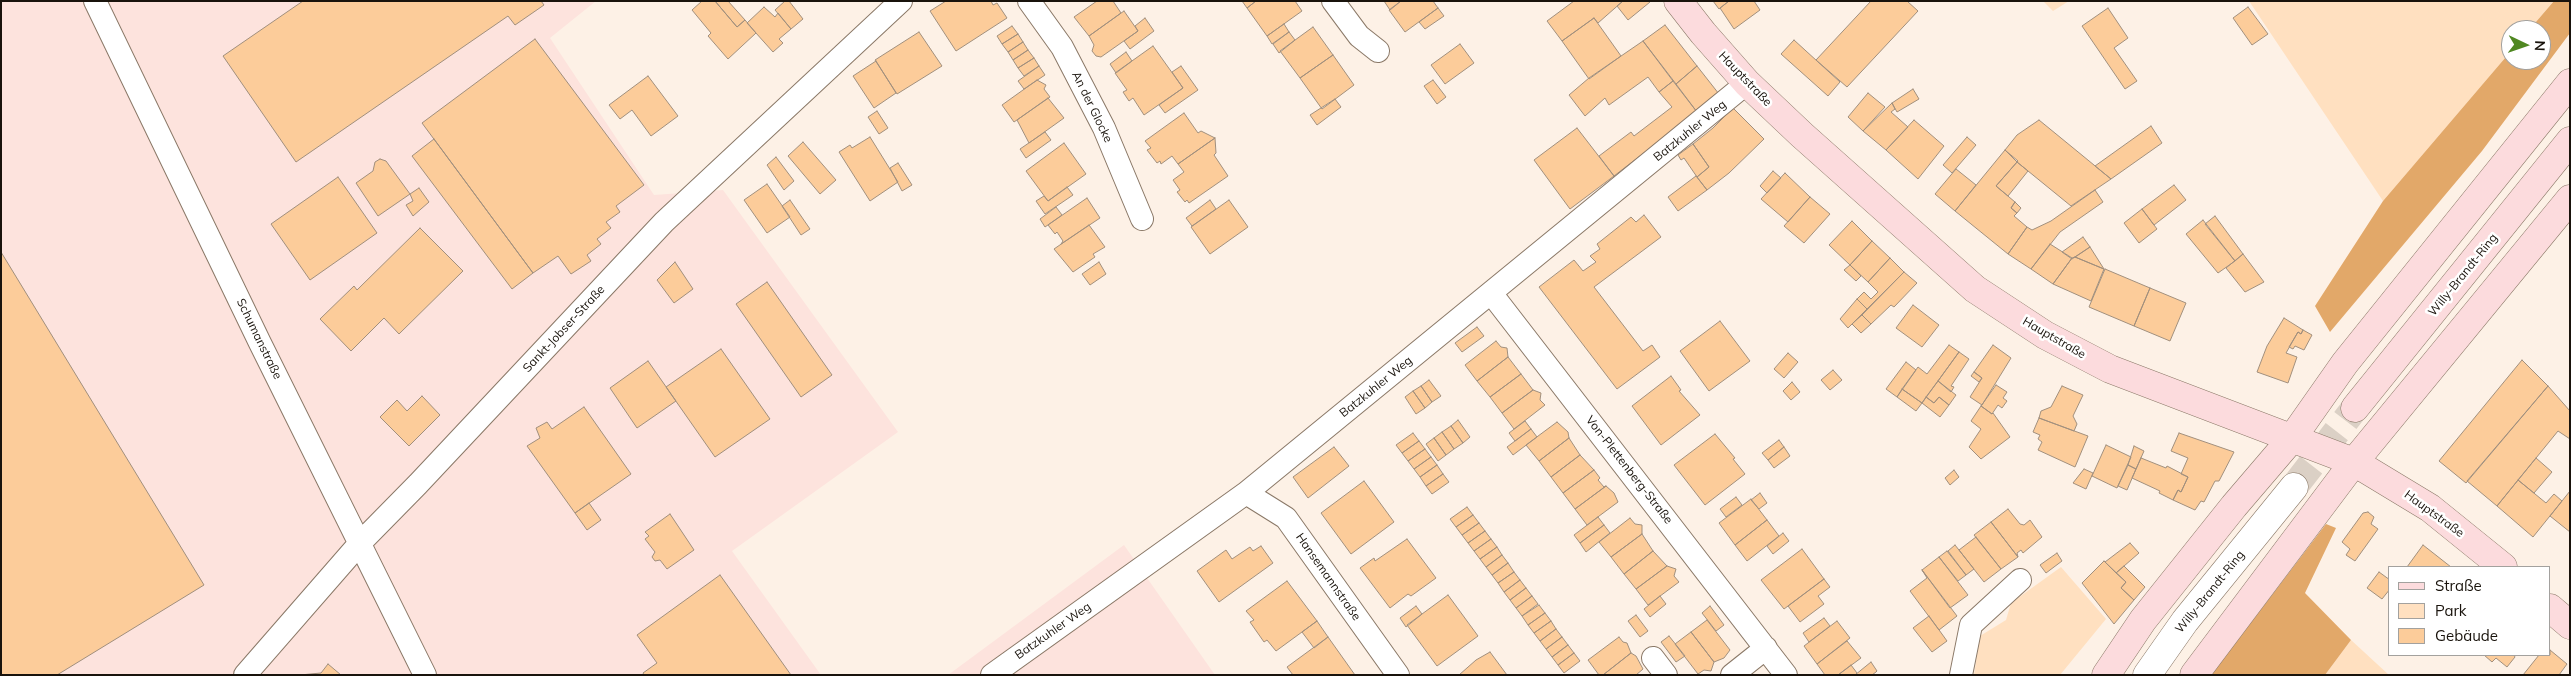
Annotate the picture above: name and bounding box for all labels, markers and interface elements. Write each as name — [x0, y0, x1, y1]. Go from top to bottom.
north arrow — [2501, 20, 2551, 70]
text: N — [2531, 40, 2549, 51]
street label: Hauptstraße — [1715, 49, 1775, 109]
street label: An der Glocke — [1069, 69, 1115, 145]
street label: Batzkuhler Weg — [1651, 97, 1729, 165]
street label: Willy-Brandt-Ring — [2425, 231, 2501, 319]
street label: Sankt-Jobser-Straße — [520, 283, 608, 375]
street label: Schumanstraße — [233, 296, 285, 382]
street label: Hauptstraße — [2020, 314, 2088, 362]
street label: Batzkuhler Weg — [1337, 353, 1415, 421]
street label: Von-Plettenberg-Straße — [1582, 413, 1676, 527]
street label: Hauptstraße — [2401, 487, 2467, 541]
street label: Hansemannstraße — [1292, 531, 1364, 623]
street label: Willy-Brandt-Ring — [2172, 548, 2248, 636]
legend — [2388, 566, 2551, 656]
text: Straße — [2435, 576, 2482, 595]
street label: Batzkuhler Weg — [1012, 600, 1094, 662]
text: Park — [2435, 601, 2467, 620]
text: Gebäude — [2435, 626, 2498, 645]

